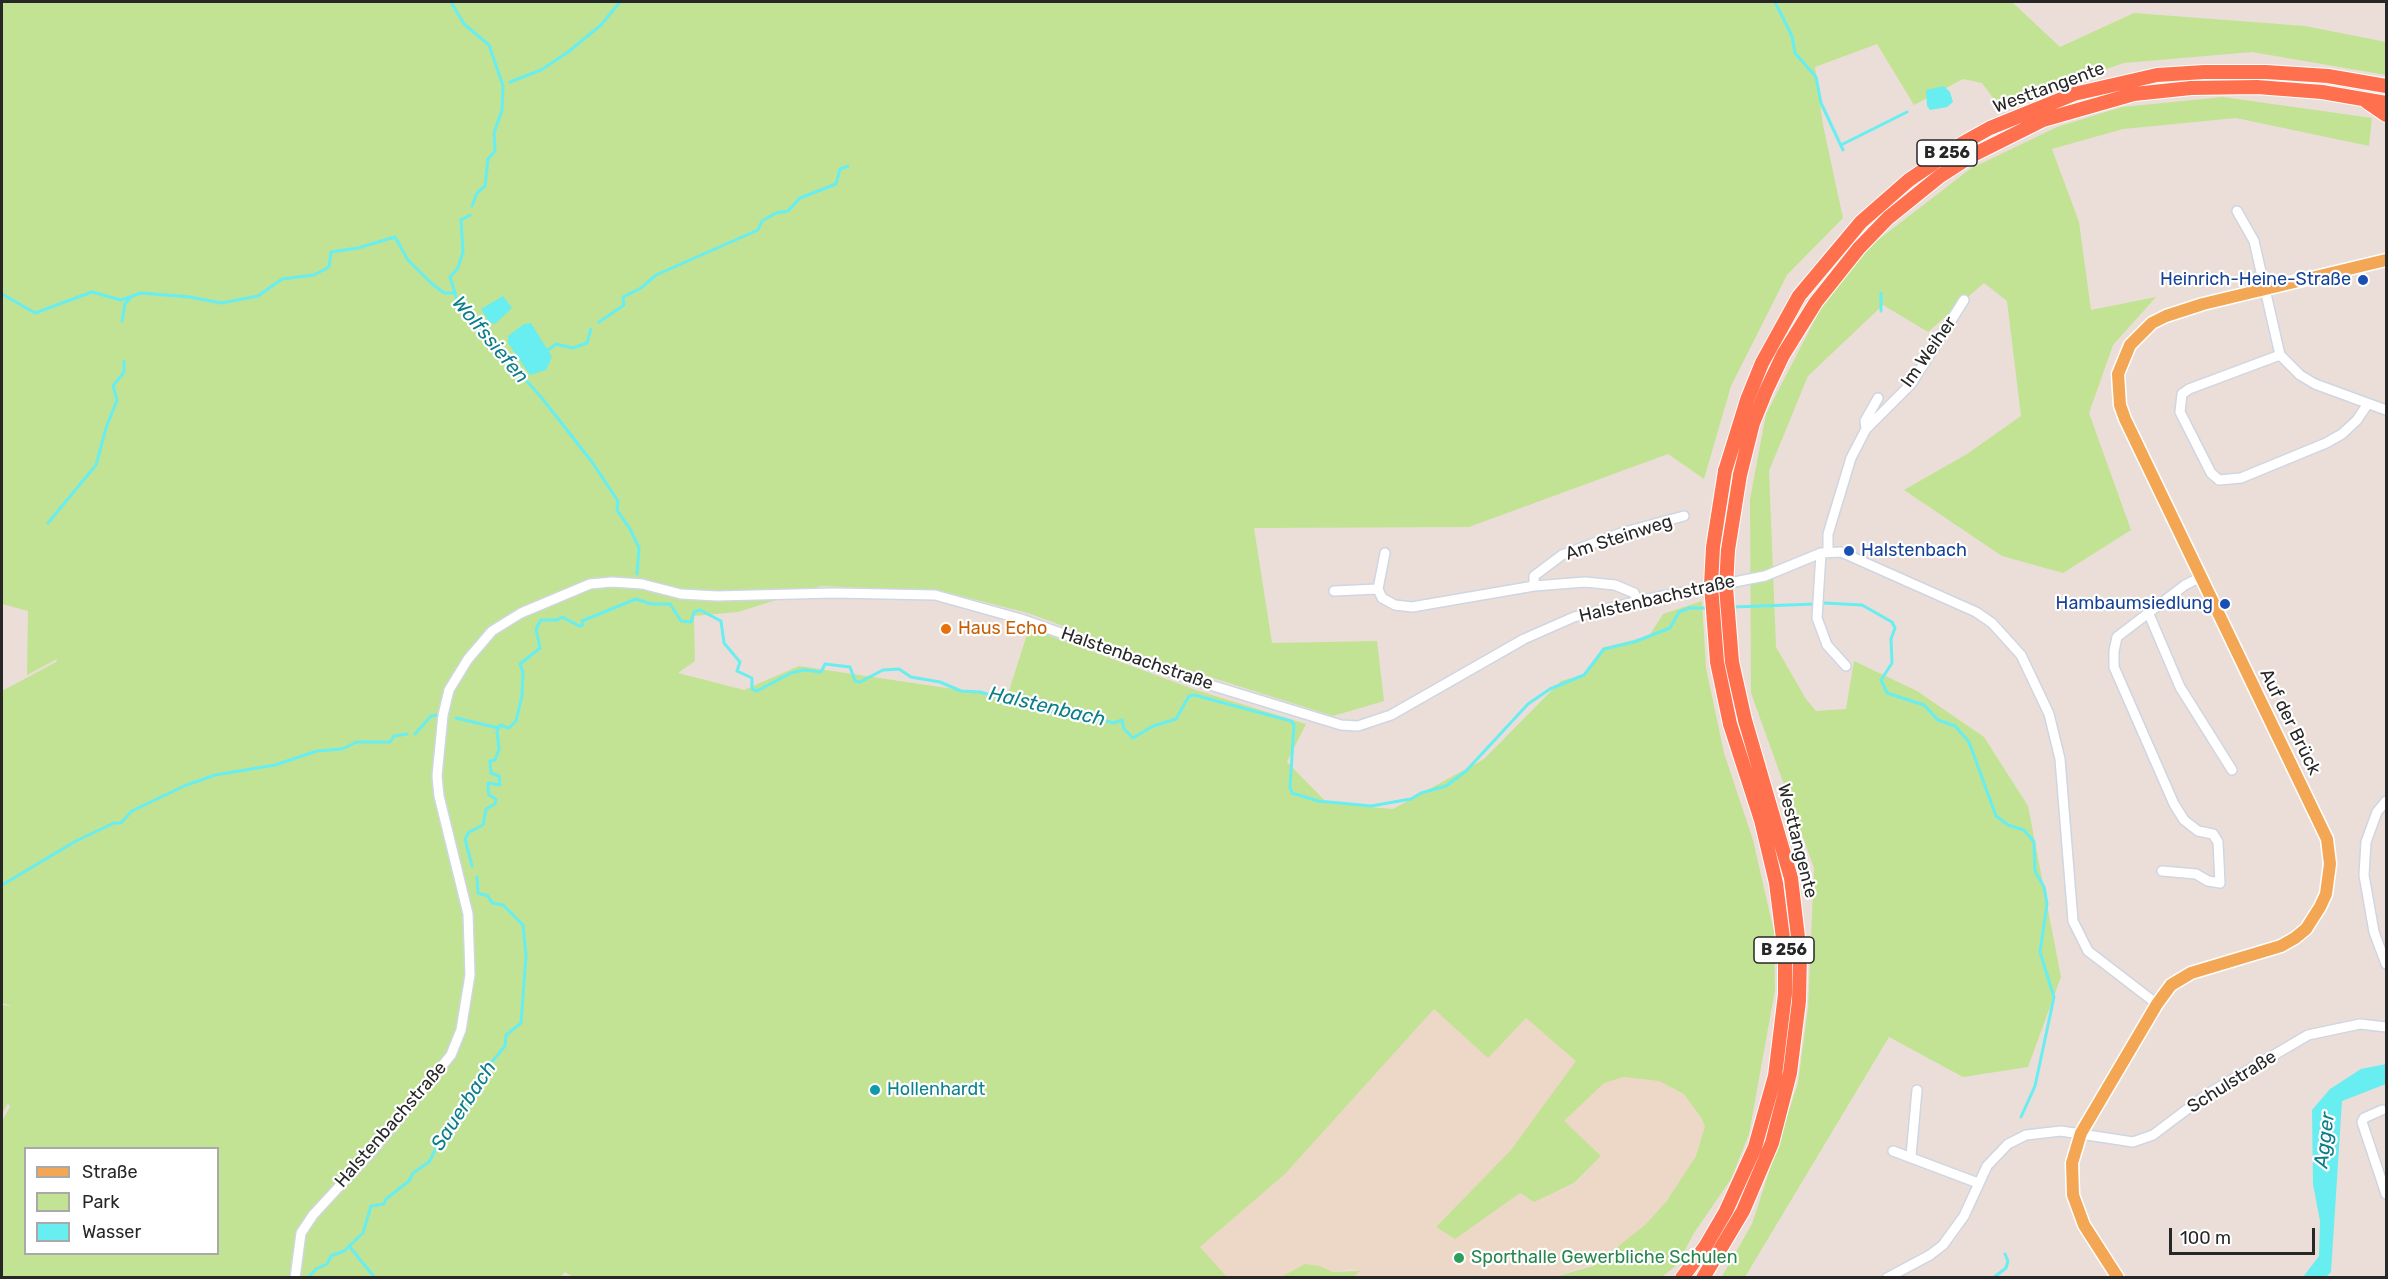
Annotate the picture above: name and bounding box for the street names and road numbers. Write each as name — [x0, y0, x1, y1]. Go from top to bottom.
street label: Westtangente — [1990, 58, 2108, 118]
road number: B 256 — [1917, 140, 1977, 166]
street label: Im Weiher — [1897, 312, 1961, 392]
street label: Am Steinweg — [1563, 511, 1675, 565]
street label: Halstenbachstraße — [1577, 571, 1737, 627]
street label: Halstenbachstraße — [1058, 623, 1216, 695]
street label: Auf der Brück — [2255, 666, 2325, 778]
street label: Westtangente — [1772, 782, 1822, 900]
road number: B 256 — [1754, 937, 1814, 963]
street label: Schulstraße — [2184, 1046, 2280, 1118]
street label: Halstenbachstraße — [331, 1058, 451, 1192]

